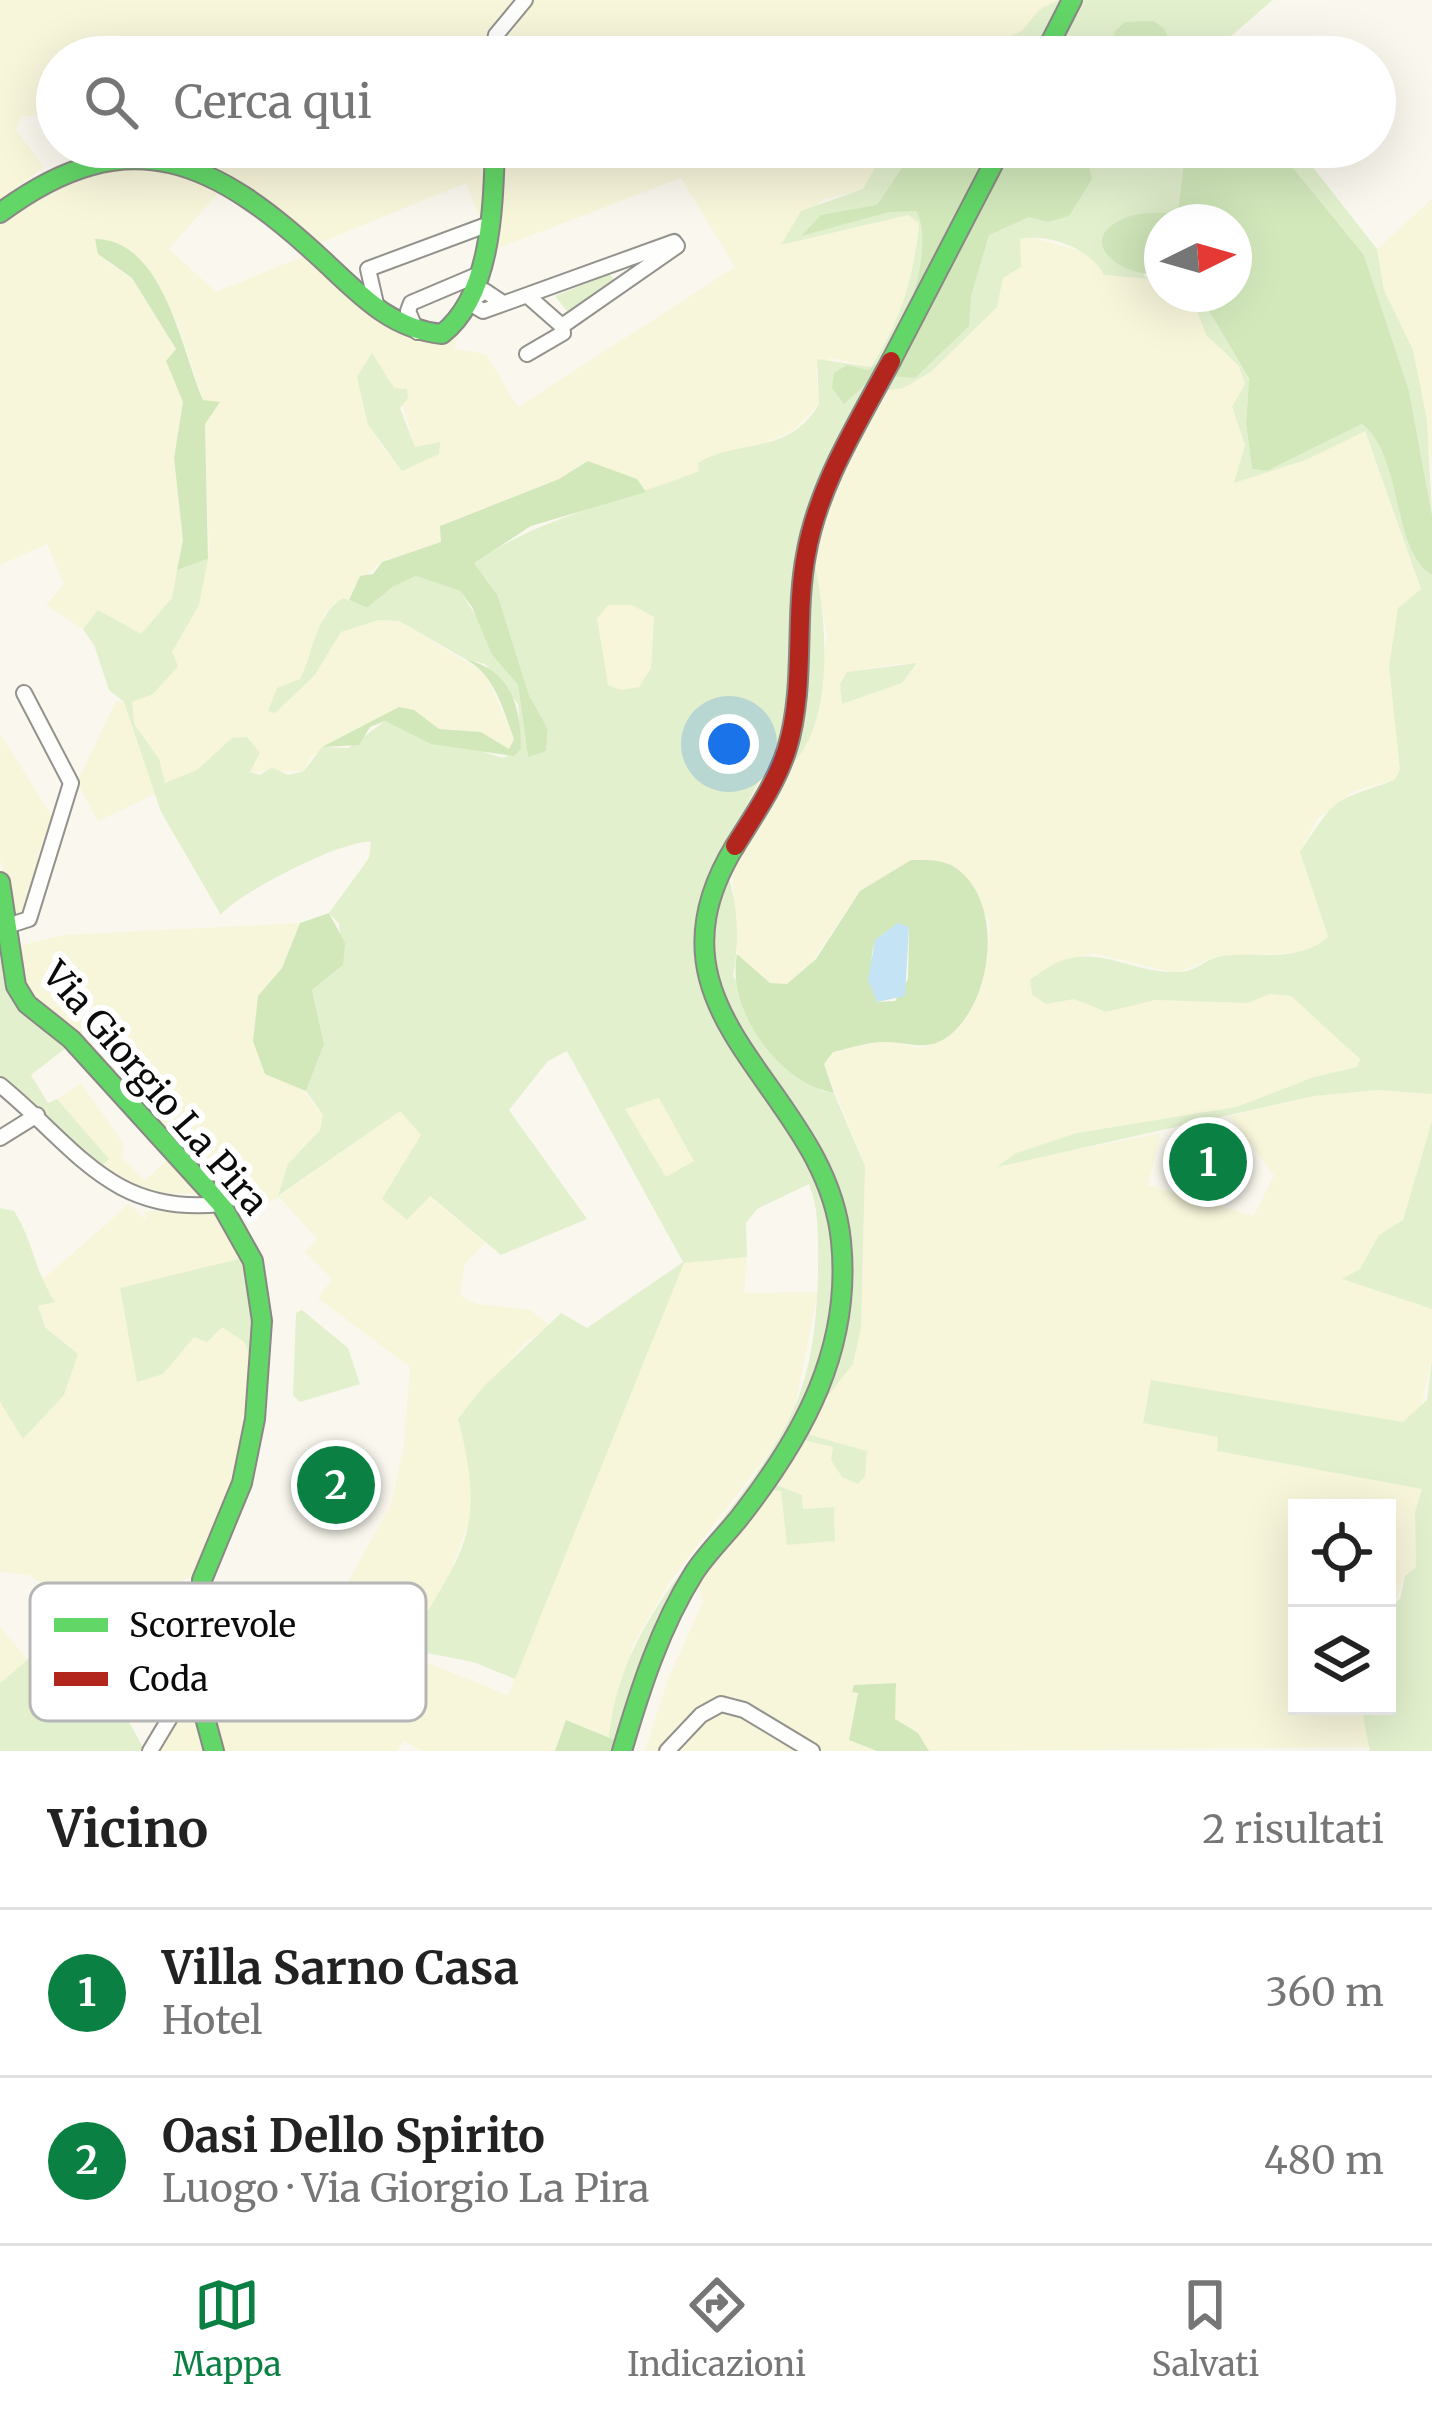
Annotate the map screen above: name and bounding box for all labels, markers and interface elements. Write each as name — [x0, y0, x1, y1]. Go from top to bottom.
search box — [36, 36, 1396, 168]
icon: search — [78, 69, 144, 135]
text: Cerca qui — [174, 74, 372, 130]
north arrow — [1144, 204, 1252, 312]
your location — [699, 714, 759, 774]
street label: Via Giorgio La Pira — [32, 951, 277, 1224]
pin: 1 — [1169, 1117, 1247, 1207]
pin: 2 — [297, 1440, 375, 1530]
map controls — [1288, 1499, 1396, 1715]
button: locate — [1288, 1499, 1396, 1607]
legend — [30, 1583, 426, 1721]
text: Scorrevole — [129, 1605, 296, 1646]
button: layers — [1288, 1607, 1396, 1715]
text: Coda — [129, 1659, 208, 1700]
text: Vicino — [48, 1797, 208, 1861]
text: 2 risultati — [1202, 1805, 1384, 1854]
text: Villa Sarno Casa — [162, 1940, 519, 1996]
text: 1 — [78, 1968, 96, 2017]
text: 360 m — [1266, 1968, 1384, 2017]
text: Hotel — [162, 1996, 262, 2045]
text: Oasi Dello Spirito — [162, 2108, 545, 2164]
text: 2 — [76, 2136, 98, 2185]
text: 480 m — [1264, 2136, 1384, 2185]
text: Luogo · Via Giorgio La Pira — [162, 2164, 649, 2213]
tab: Mappa — [173, 2272, 282, 2385]
tab: Indicazioni — [627, 2272, 806, 2385]
tab: Salvati — [1152, 2272, 1259, 2385]

